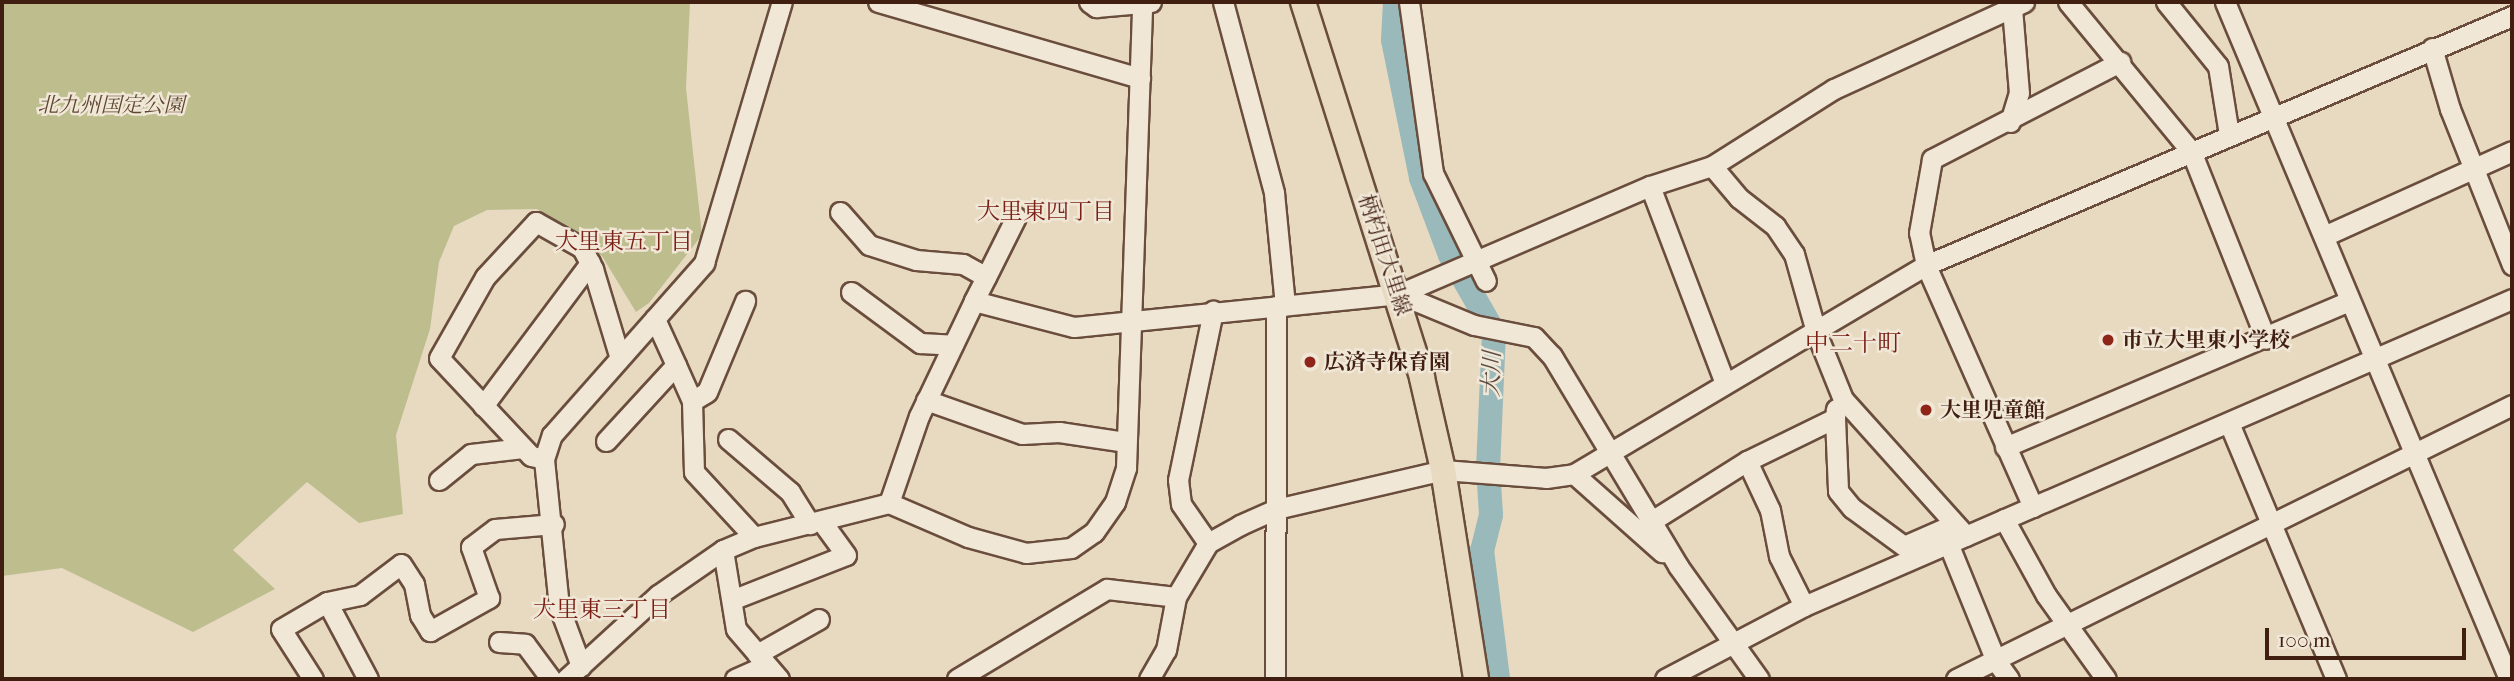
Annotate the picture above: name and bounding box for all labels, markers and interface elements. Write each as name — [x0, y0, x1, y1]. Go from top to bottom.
park label: 北九州国定公園 — [38, 92, 184, 118]
street label: 柄杓田大里線 — [1354, 191, 1416, 319]
district label: 大里東四丁目 — [977, 198, 1115, 226]
district label: 大里東五丁目 — [555, 228, 693, 256]
place label: 市立大里東小学校 — [2122, 327, 2290, 353]
district label: 中二十町 — [1805, 330, 1901, 358]
marker: 市立大里東小学校 — [2100, 332, 2116, 348]
place label: 広済寺保育園 — [1324, 349, 1450, 375]
water label: 大川 — [1477, 351, 1507, 397]
marker: 広済寺保育園 — [1302, 354, 1318, 370]
place label: 大里児童館 — [1940, 397, 2045, 423]
marker: 大里児童館 — [1918, 402, 1934, 418]
district label: 大里東三丁目 — [533, 596, 671, 624]
scale bar — [2269, 614, 2470, 658]
text: 100 m — [2278, 628, 2331, 652]

